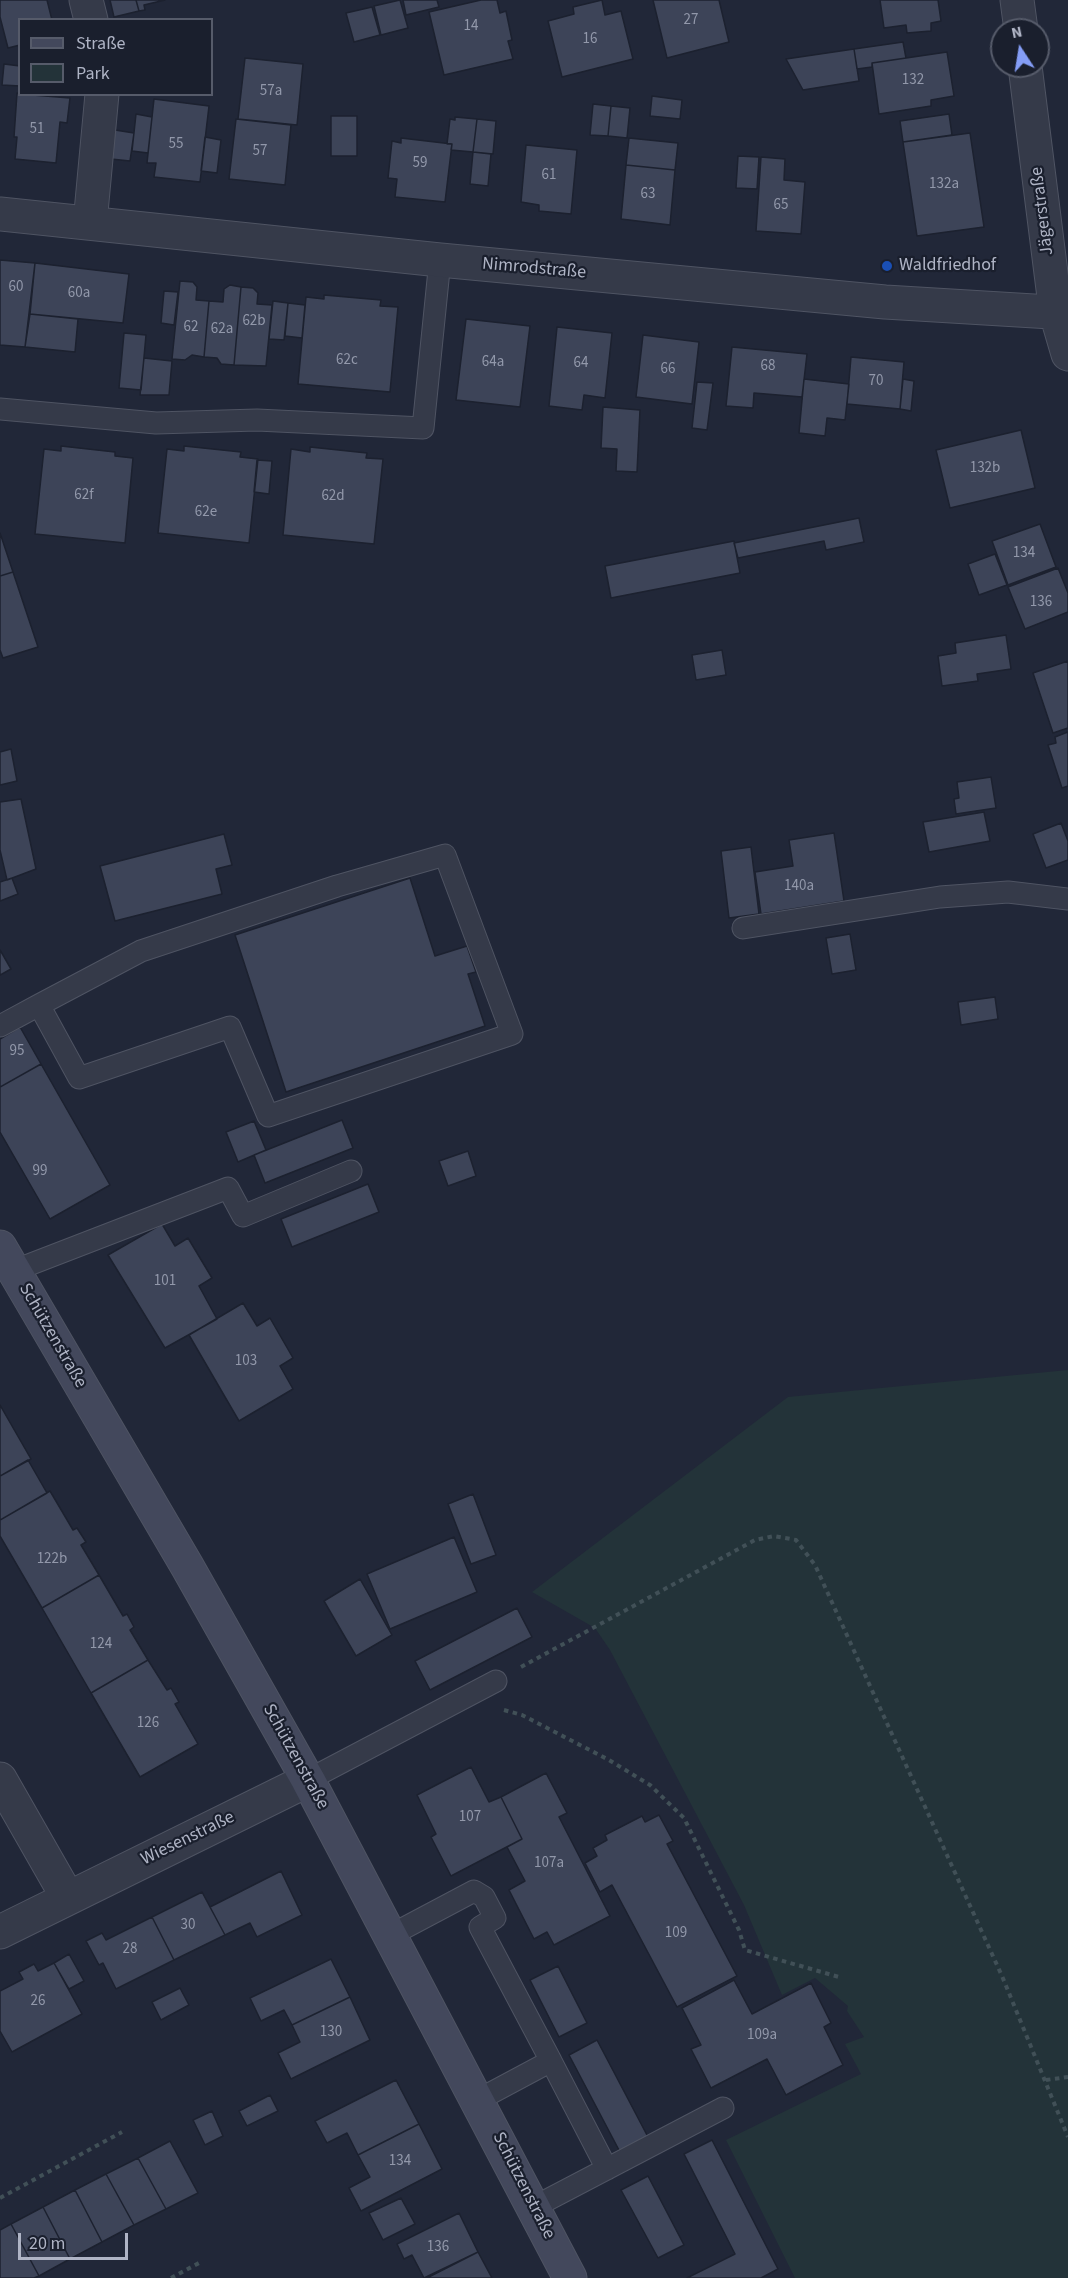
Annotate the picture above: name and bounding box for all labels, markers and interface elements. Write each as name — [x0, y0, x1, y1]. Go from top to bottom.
house number: 27 — [684, 12, 698, 30]
legend — [18, 18, 213, 96]
house number: 14 — [464, 18, 478, 36]
north arrow — [990, 18, 1050, 78]
text: N — [1009, 20, 1024, 44]
text: Straße — [76, 31, 125, 56]
house number: 16 — [583, 31, 597, 49]
text: Park — [76, 61, 110, 86]
house number: 132 — [902, 72, 924, 90]
house number: 57a — [260, 83, 282, 101]
house number: 51 — [30, 121, 44, 139]
house number: 55 — [169, 136, 183, 154]
house number: 57 — [253, 143, 267, 161]
house number: 59 — [413, 155, 427, 173]
street label: Jägerstraße — [1027, 165, 1059, 257]
house number: 61 — [542, 167, 556, 185]
house number: 132a — [929, 176, 959, 194]
house number: 63 — [641, 186, 655, 204]
house number: 65 — [774, 197, 788, 215]
street label: Nimrodstraße — [481, 254, 587, 284]
place label: Waldfriedhof — [899, 255, 996, 277]
marker: Waldfriedhof — [880, 259, 894, 273]
house number: 60 — [9, 279, 23, 297]
house number: 60a — [68, 285, 90, 303]
house number: 62b — [242, 313, 266, 331]
house number: 62 — [184, 319, 198, 337]
house number: 62a — [211, 321, 233, 339]
house number: 62c — [336, 352, 358, 370]
house number: 64a — [482, 354, 504, 372]
house number: 64 — [574, 355, 588, 373]
house number: 68 — [761, 358, 775, 376]
house number: 66 — [661, 361, 675, 379]
house number: 70 — [869, 373, 883, 391]
house number: 132b — [970, 460, 1000, 478]
house number: 62f — [74, 487, 94, 505]
house number: 62d — [321, 488, 345, 506]
house number: 62e — [195, 504, 217, 522]
house number: 134 — [1013, 545, 1035, 563]
house number: 136 — [1030, 594, 1052, 612]
house number: 140a — [784, 878, 814, 896]
house number: 95 — [10, 1043, 24, 1061]
house number: 99 — [33, 1163, 47, 1181]
house number: 101 — [154, 1273, 176, 1291]
street label: Schützenstraße — [13, 1280, 91, 1392]
house number: 103 — [235, 1353, 257, 1371]
house number: 122b — [37, 1551, 67, 1569]
house number: 124 — [90, 1636, 112, 1654]
street label: Schützenstraße — [257, 1701, 333, 1813]
house number: 126 — [137, 1715, 159, 1733]
street label: Wiesenstraße — [138, 1807, 238, 1871]
house number: 107 — [459, 1809, 481, 1827]
house number: 107a — [534, 1855, 564, 1873]
house number: 30 — [181, 1917, 195, 1935]
house number: 109 — [665, 1925, 687, 1943]
house number: 28 — [123, 1941, 137, 1959]
house number: 26 — [31, 1993, 45, 2011]
house number: 130 — [320, 2024, 342, 2042]
house number: 109a — [747, 2027, 777, 2045]
street label: Schützenstraße — [487, 2129, 559, 2243]
house number: 134 — [389, 2153, 411, 2171]
scale bar — [21, 2221, 130, 2259]
text: 20 m — [29, 2231, 65, 2256]
house number: 136 — [427, 2239, 449, 2257]

